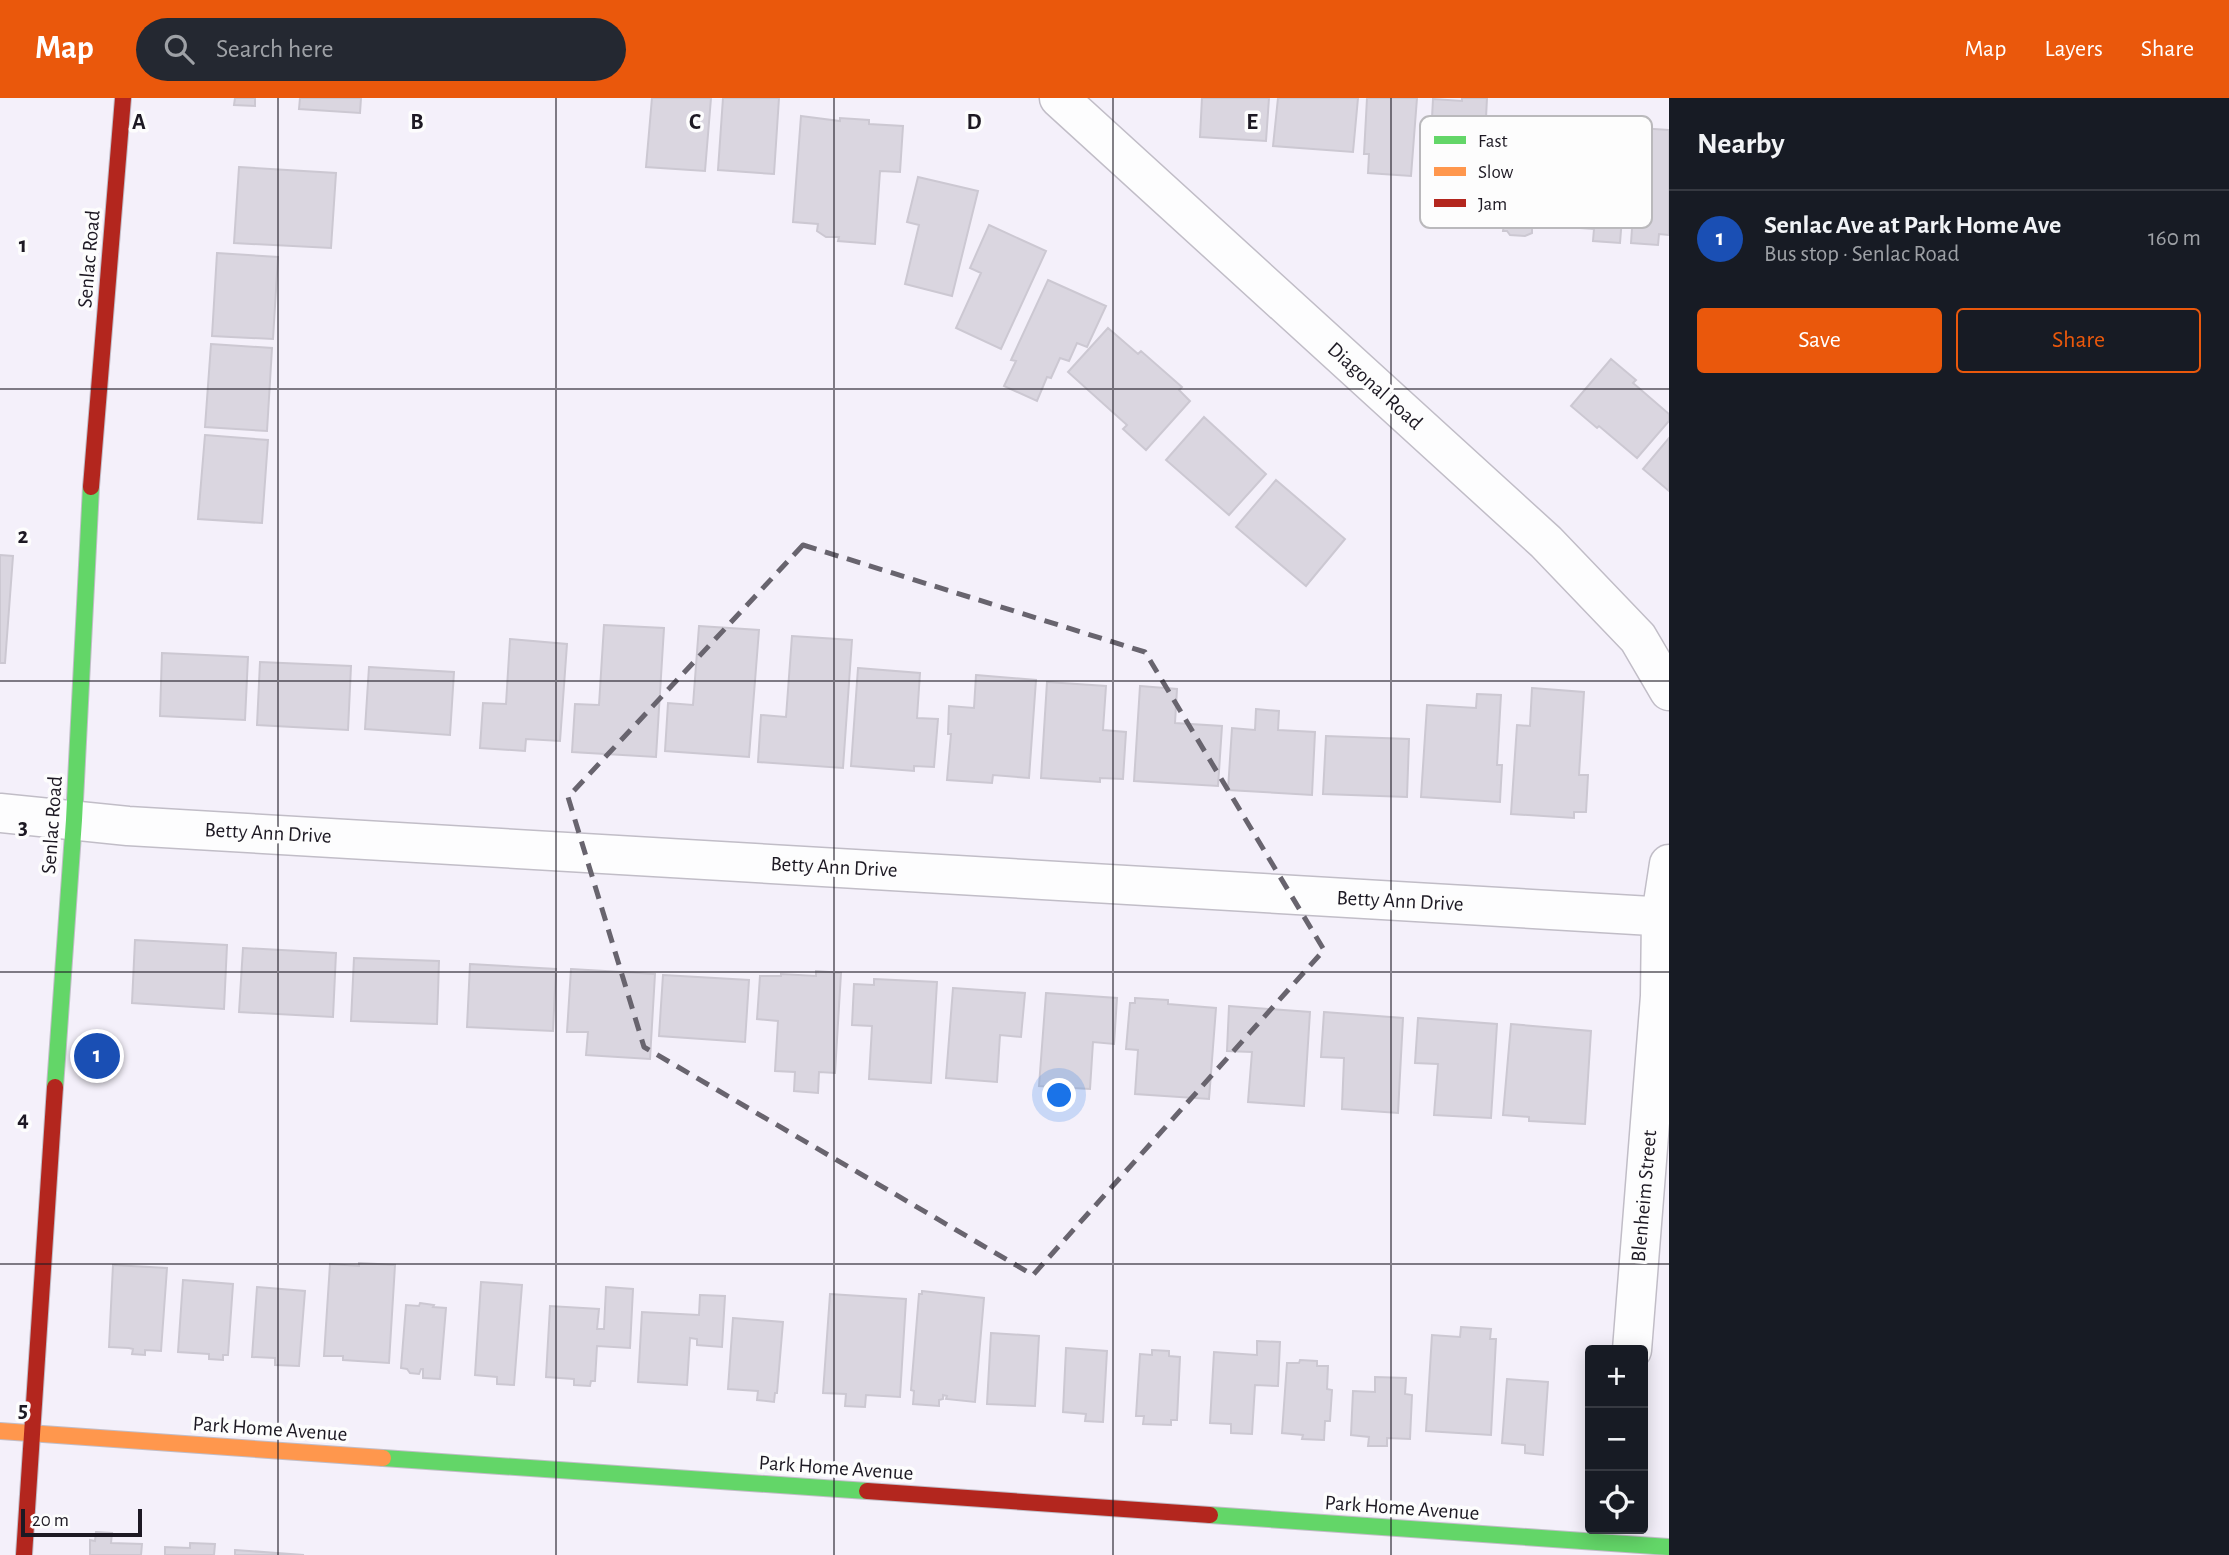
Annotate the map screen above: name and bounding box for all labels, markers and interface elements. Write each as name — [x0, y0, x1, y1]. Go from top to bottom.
search box — [136, 18, 626, 81]
icon: search — [160, 30, 198, 68]
text: Map — [35, 32, 94, 65]
text: Search here — [216, 36, 334, 62]
text: Map — [1964, 37, 2006, 61]
text: Layers — [2044, 37, 2103, 61]
text: Share — [2141, 37, 2194, 61]
text: A — [132, 111, 146, 134]
text: B — [410, 111, 424, 134]
text: C — [689, 111, 701, 134]
text: D — [966, 111, 982, 134]
text: E — [1246, 111, 1258, 134]
legend — [1420, 116, 1652, 228]
text: Nearby — [1697, 129, 1785, 159]
text: Fast — [1478, 132, 1508, 151]
text: Slow — [1478, 163, 1514, 182]
text: Jam — [1478, 195, 1507, 214]
street label: Senlac Road — [74, 209, 104, 309]
text: Senlac Ave at Park Home Ave — [1764, 212, 2061, 238]
text: 1 — [1716, 227, 1724, 250]
text: 160 m — [2148, 227, 2201, 250]
text: 1 — [19, 234, 27, 257]
text: Bus stop · Senlac Road — [1764, 243, 1959, 266]
button: Save — [1697, 308, 1942, 373]
button: Share — [1956, 308, 2201, 373]
street label: Diagonal Road — [1324, 338, 1427, 434]
text: 2 — [18, 525, 29, 548]
street label: Senlac Road — [38, 775, 66, 875]
text: 3 — [18, 816, 28, 839]
street label: Betty Ann Drive — [204, 819, 332, 847]
street label: Betty Ann Drive — [770, 853, 898, 881]
street label: Betty Ann Drive — [1336, 887, 1464, 915]
pin: 1 — [74, 1030, 120, 1082]
your location — [1042, 1078, 1076, 1112]
text: 4 — [17, 1108, 29, 1131]
street label: Blenheim Street — [1628, 1129, 1660, 1263]
map controls — [1585, 1345, 1648, 1534]
button: + — [1585, 1345, 1648, 1408]
text: 5 — [18, 1399, 28, 1422]
button: − — [1585, 1408, 1648, 1471]
street label: Park Home Avenue — [192, 1413, 348, 1445]
street label: Park Home Avenue — [758, 1452, 914, 1484]
button: locate — [1585, 1471, 1648, 1534]
street label: Park Home Avenue — [1324, 1492, 1480, 1524]
scale bar — [21, 1506, 142, 1538]
text: 20 m — [32, 1511, 69, 1530]

